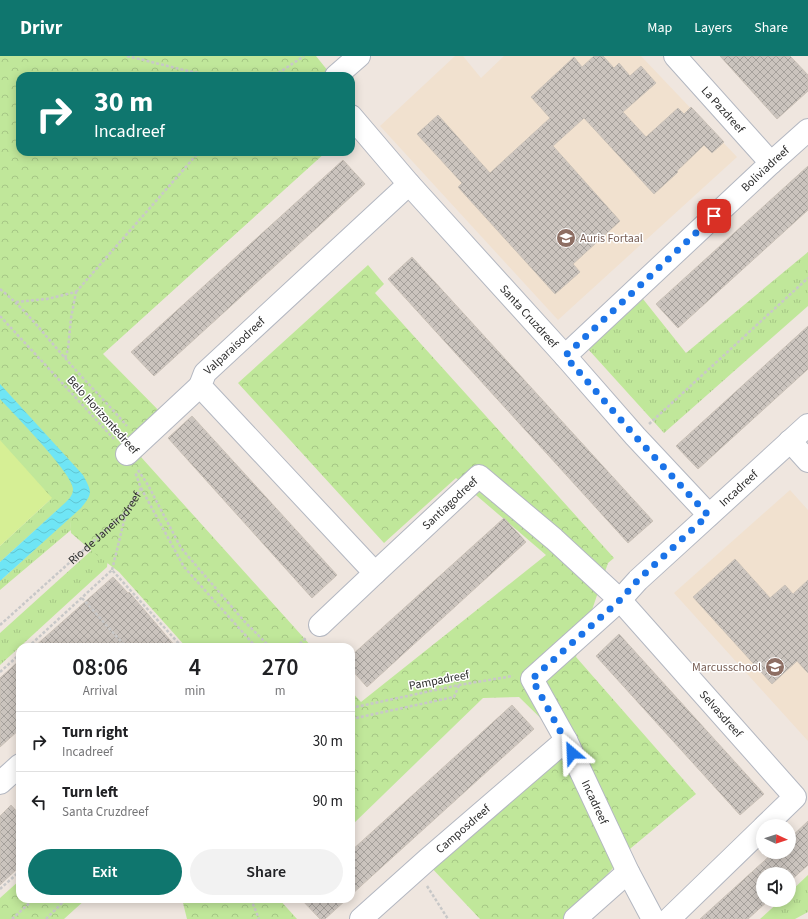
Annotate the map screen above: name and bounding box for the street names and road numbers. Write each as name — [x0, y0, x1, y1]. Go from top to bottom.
street label: La Pazdreef — [697, 83, 749, 137]
street label: Boliviadreef — [737, 142, 794, 196]
street label: Santa Cruzdreef — [495, 281, 562, 352]
street label: Valparaisodreef — [200, 313, 269, 379]
street label: Belo Horizontedreef — [63, 372, 143, 459]
street label: Incadreef — [716, 466, 762, 511]
street label: Santiagodreef — [419, 473, 482, 534]
street label: Rio de Janeirodreef — [65, 488, 146, 569]
street label: Pampadreef — [408, 666, 471, 695]
street label: Selvasdreef — [695, 687, 747, 742]
street label: Incadreef — [577, 777, 612, 828]
street label: Camposdreef — [432, 801, 495, 858]

